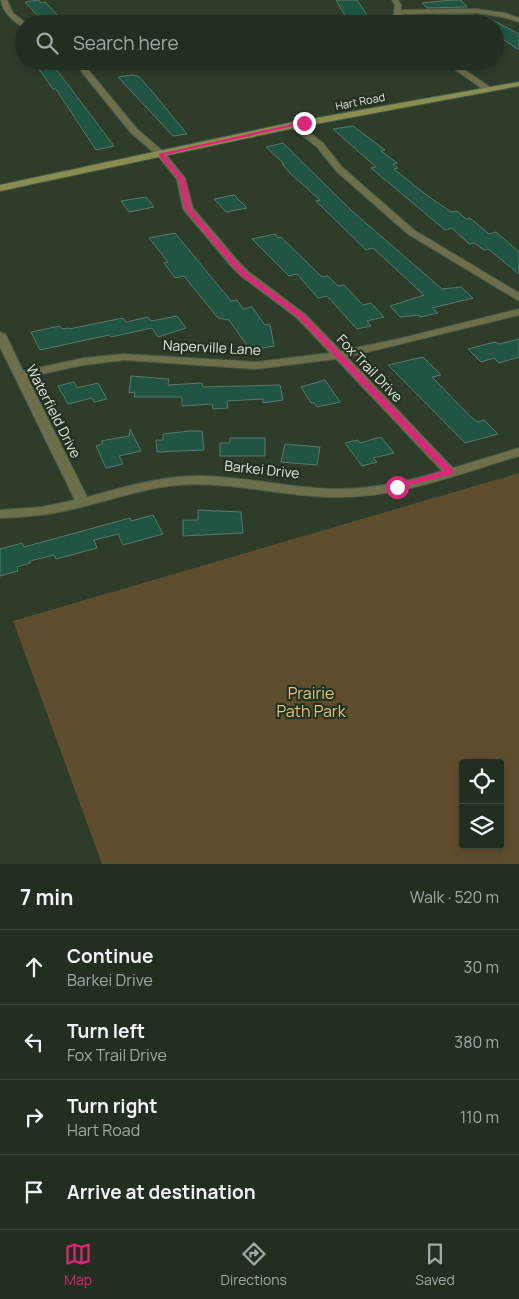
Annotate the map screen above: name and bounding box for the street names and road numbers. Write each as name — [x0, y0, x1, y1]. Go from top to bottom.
street label: Hart Road — [334, 89, 386, 113]
street label: Fox Trail Drive — [333, 330, 407, 406]
street label: Naperville Lane — [162, 335, 262, 359]
street label: Waterfield Drive — [22, 361, 86, 461]
street label: Barkei Drive — [224, 456, 300, 482]

